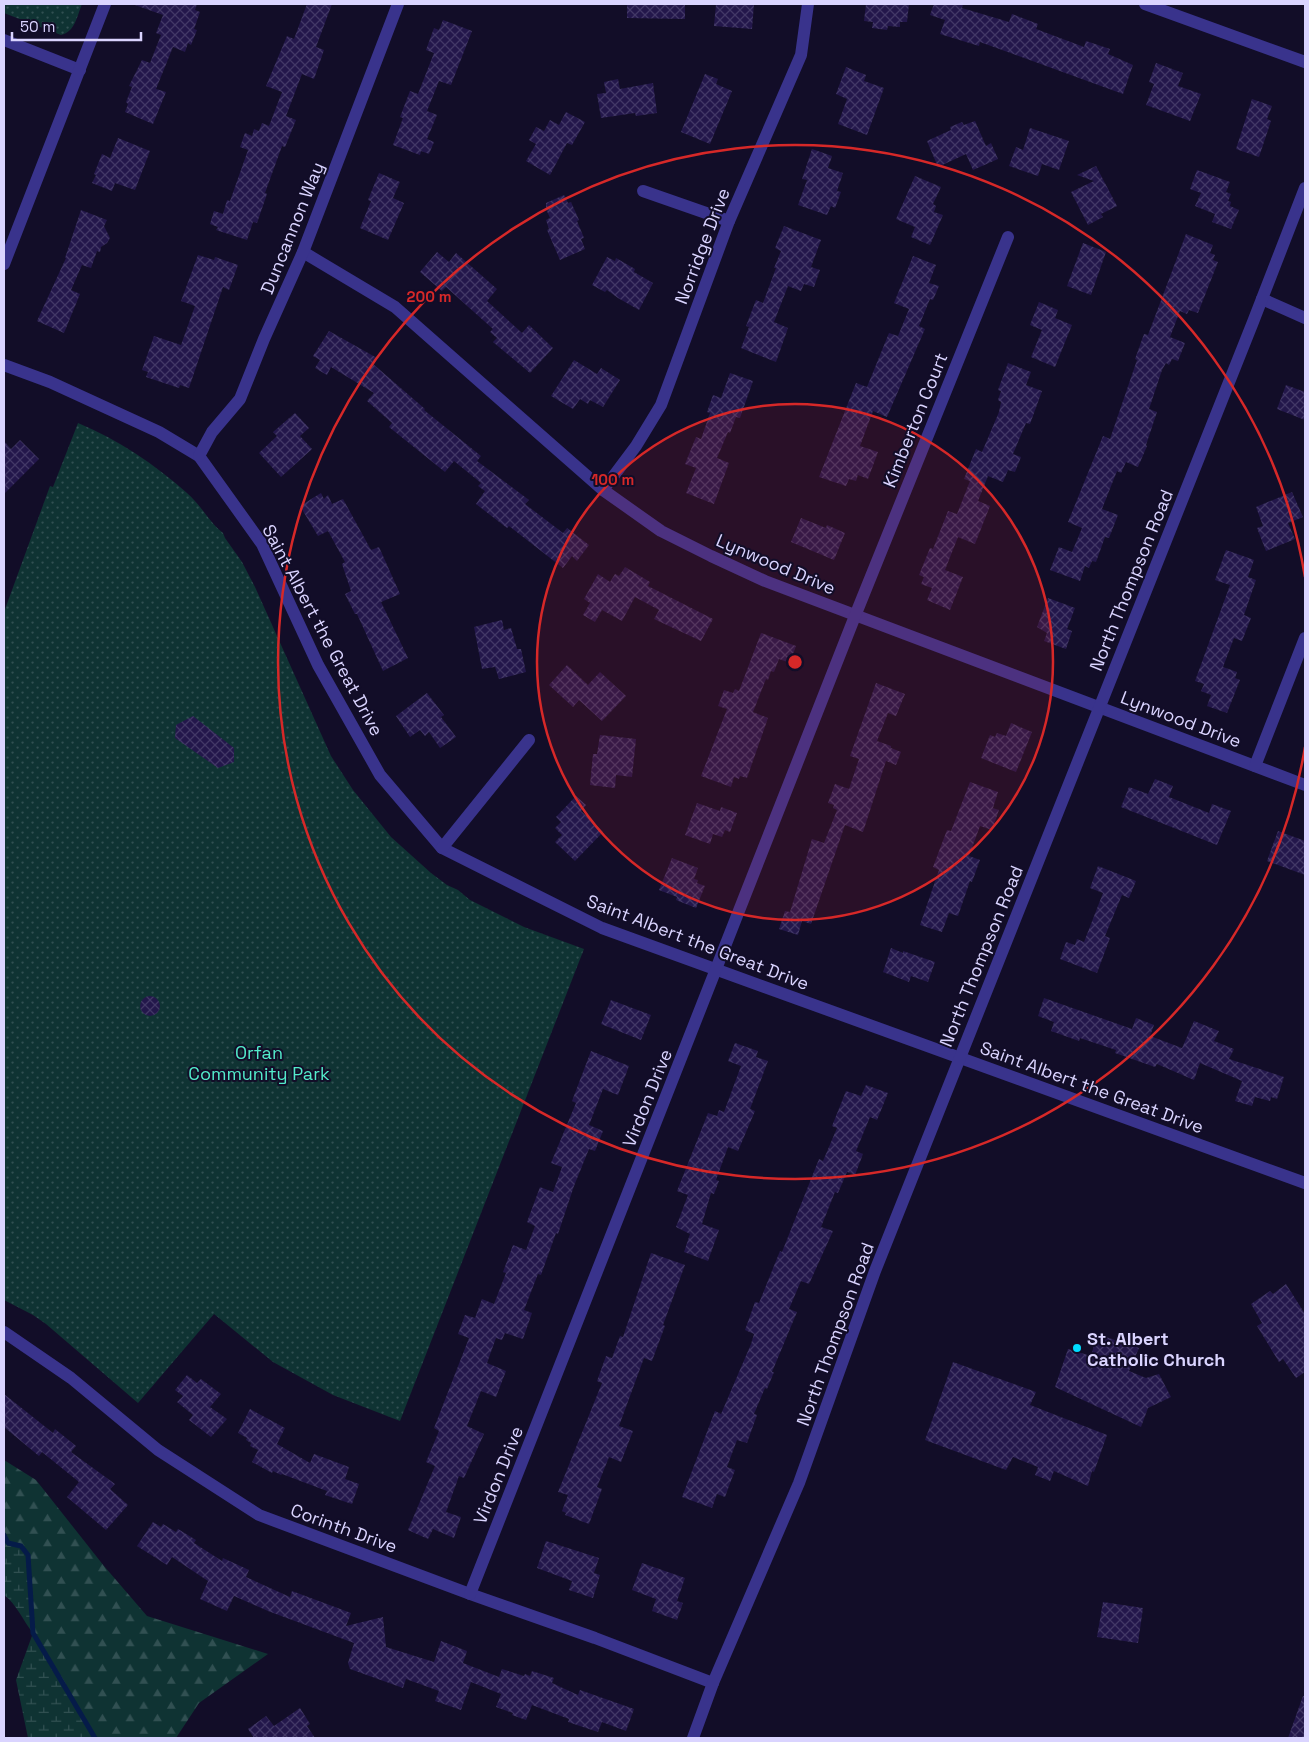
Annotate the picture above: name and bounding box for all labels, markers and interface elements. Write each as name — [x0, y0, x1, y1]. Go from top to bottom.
scale bar — [12, 10, 141, 42]
text: 50 m — [20, 17, 55, 36]
street label: Duncannon Way — [255, 159, 329, 297]
street label: Norridge Drive — [669, 185, 735, 307]
text: 200 m — [407, 287, 451, 306]
street label: Kimberton Court — [877, 349, 953, 491]
text: 100 m — [592, 470, 634, 489]
street label: North Thompson Road — [1084, 486, 1178, 674]
street label: Saint Albert the Great Drive — [257, 520, 389, 740]
street label: Lynwood Drive — [713, 528, 839, 600]
centre of rings — [786, 653, 804, 671]
street label: Lynwood Drive — [1117, 685, 1245, 753]
street label: North Thompson Road — [934, 862, 1028, 1050]
street label: Saint Albert the Great Drive — [584, 889, 812, 995]
street label: Saint Albert the Great Drive — [977, 1036, 1207, 1138]
park label: Orfan Community Park — [188, 1041, 330, 1085]
street label: Virdon Drive — [617, 1046, 677, 1150]
street label: North Thompson Road — [791, 1239, 879, 1429]
place label: St. Albert Catholic Church — [1087, 1327, 1225, 1371]
marker: St. Albert Catholic Church — [1071, 1342, 1083, 1354]
street label: Virdon Drive — [468, 1423, 528, 1527]
street label: Corinth Drive — [288, 1498, 400, 1558]

